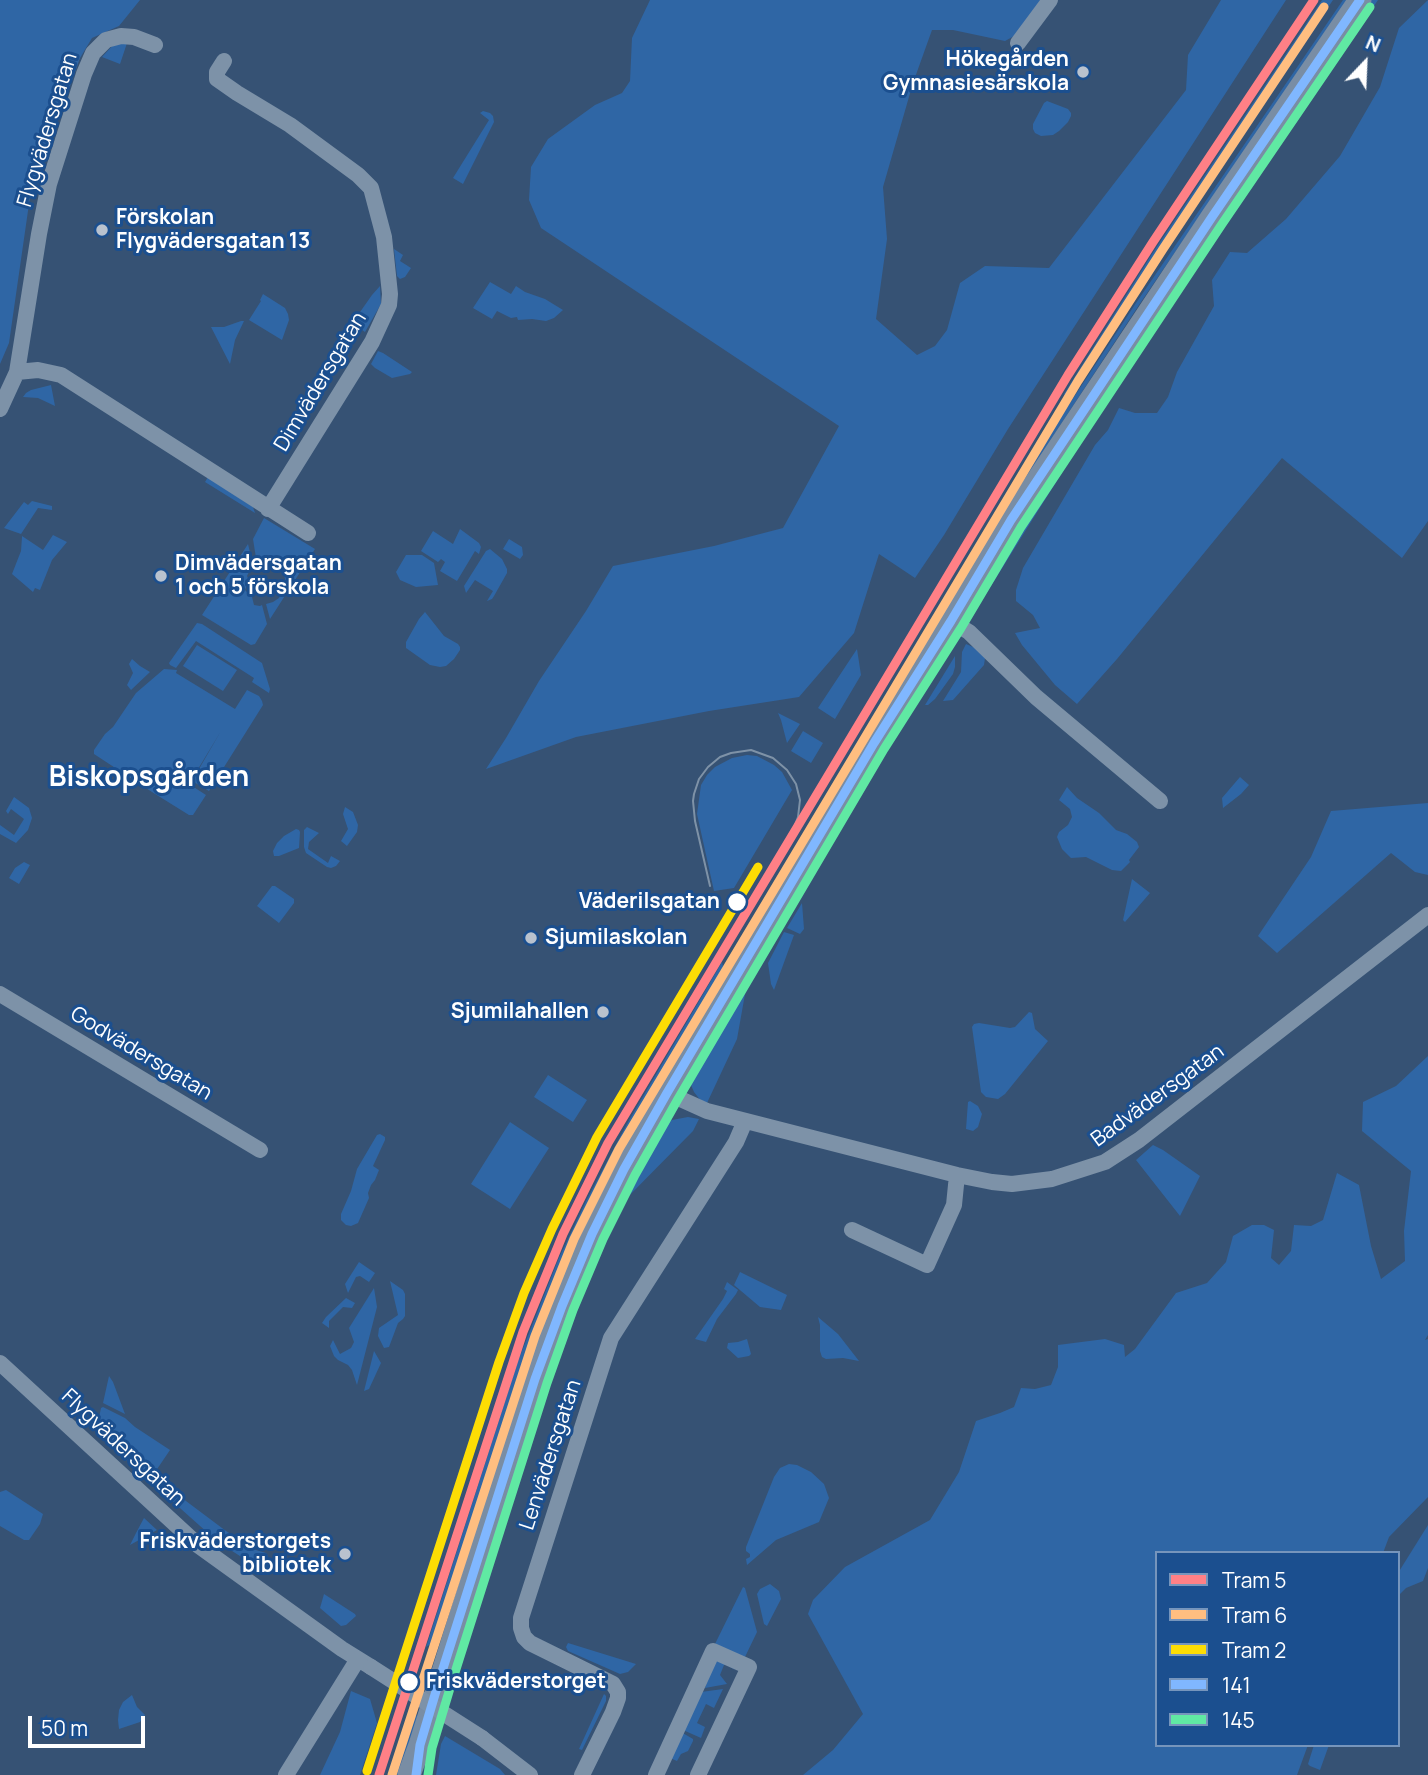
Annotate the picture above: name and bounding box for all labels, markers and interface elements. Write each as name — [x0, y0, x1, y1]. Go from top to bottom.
north arrow — [1330, 28, 1400, 98]
text: N — [1362, 29, 1385, 58]
place label: Hökegården Gymnasiesärskola — [883, 47, 1069, 97]
street label: Flygvädersgatan — [13, 50, 83, 210]
marker: Hökegården Gymnasiesärskola — [1075, 64, 1091, 80]
place label: Förskolan Flygvädersgatan 13 — [116, 205, 310, 255]
marker: Förskolan Flygvädersgatan 13 — [94, 222, 110, 238]
street label: Dimvädersgatan — [269, 308, 373, 456]
place label: Dimvädersgatan 1 och 5 förskola — [175, 551, 342, 601]
marker: Dimvädersgatan 1 och 5 förskola — [153, 568, 169, 584]
district label: Biskopsgården — [49, 761, 249, 795]
place label: Väderilsgatan — [579, 889, 720, 915]
marker: Väderilsgatan — [726, 891, 748, 913]
place label: Sjumilaskolan — [545, 925, 687, 951]
marker: Sjumilaskolan — [523, 930, 539, 946]
place label: Sjumilahallen — [451, 999, 589, 1025]
street label: Godvädersgatan — [66, 1002, 216, 1106]
marker: Sjumilahallen — [595, 1004, 611, 1020]
street label: Badvädersgatan — [1087, 1039, 1229, 1153]
street label: Lenvädersgatan — [515, 1377, 587, 1533]
street label: Flygvädersgatan — [56, 1384, 190, 1512]
place label: Friskväderstorgets bibliotek — [140, 1529, 331, 1579]
marker: Friskväderstorgets bibliotek — [337, 1546, 353, 1562]
legend — [1155, 1551, 1400, 1747]
text: Tram 5 — [1222, 1566, 1286, 1594]
text: Tram 6 — [1222, 1601, 1287, 1629]
text: Tram 2 — [1222, 1636, 1286, 1664]
place label: Friskväderstorget — [426, 1669, 606, 1695]
marker: Friskväderstorget — [398, 1671, 420, 1693]
text: 141 — [1222, 1671, 1251, 1699]
scale bar — [32, 1702, 149, 1746]
text: 145 — [1222, 1706, 1255, 1734]
text: 50 m — [41, 1714, 88, 1742]

